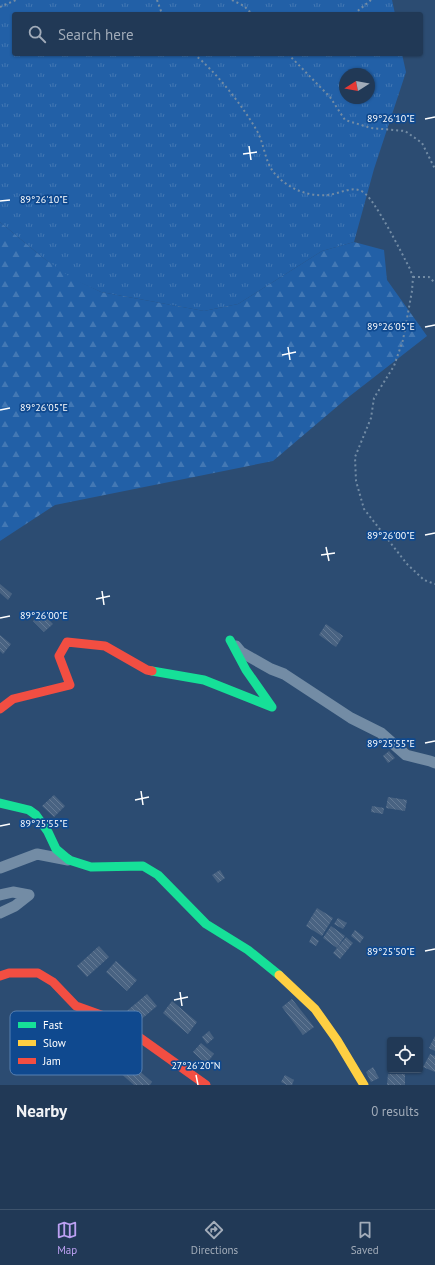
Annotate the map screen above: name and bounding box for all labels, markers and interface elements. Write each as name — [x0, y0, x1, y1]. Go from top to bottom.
search box — [12, 12, 423, 56]
icon: search — [26, 23, 48, 45]
text: Search here — [58, 25, 134, 44]
north arrow — [339, 68, 375, 104]
text: 89°26'10"E — [367, 112, 415, 125]
text: 89°26'10"E — [20, 193, 68, 206]
text: 89°26'05"E — [367, 320, 415, 333]
text: 89°26'05"E — [20, 401, 68, 414]
text: 89°26'00"E — [367, 529, 415, 542]
text: 89°26'00"E — [20, 609, 68, 622]
text: 89°25'55"E — [367, 737, 415, 750]
text: 89°25'55"E — [20, 817, 68, 830]
text: 89°25'50"E — [367, 945, 415, 958]
legend — [10, 1011, 142, 1075]
text: Fast — [43, 1018, 63, 1032]
text: Slow — [43, 1036, 66, 1050]
map controls — [387, 1037, 423, 1073]
button: locate — [387, 1037, 423, 1073]
text: Jam — [42, 1054, 61, 1068]
text: 27°26'20"N — [171, 1059, 221, 1072]
text: Nearby — [16, 1100, 67, 1122]
text: 0 results — [371, 1103, 419, 1120]
tab: Map — [56, 1219, 78, 1257]
tab: Directions — [191, 1219, 238, 1257]
tab: Saved — [351, 1219, 379, 1257]

